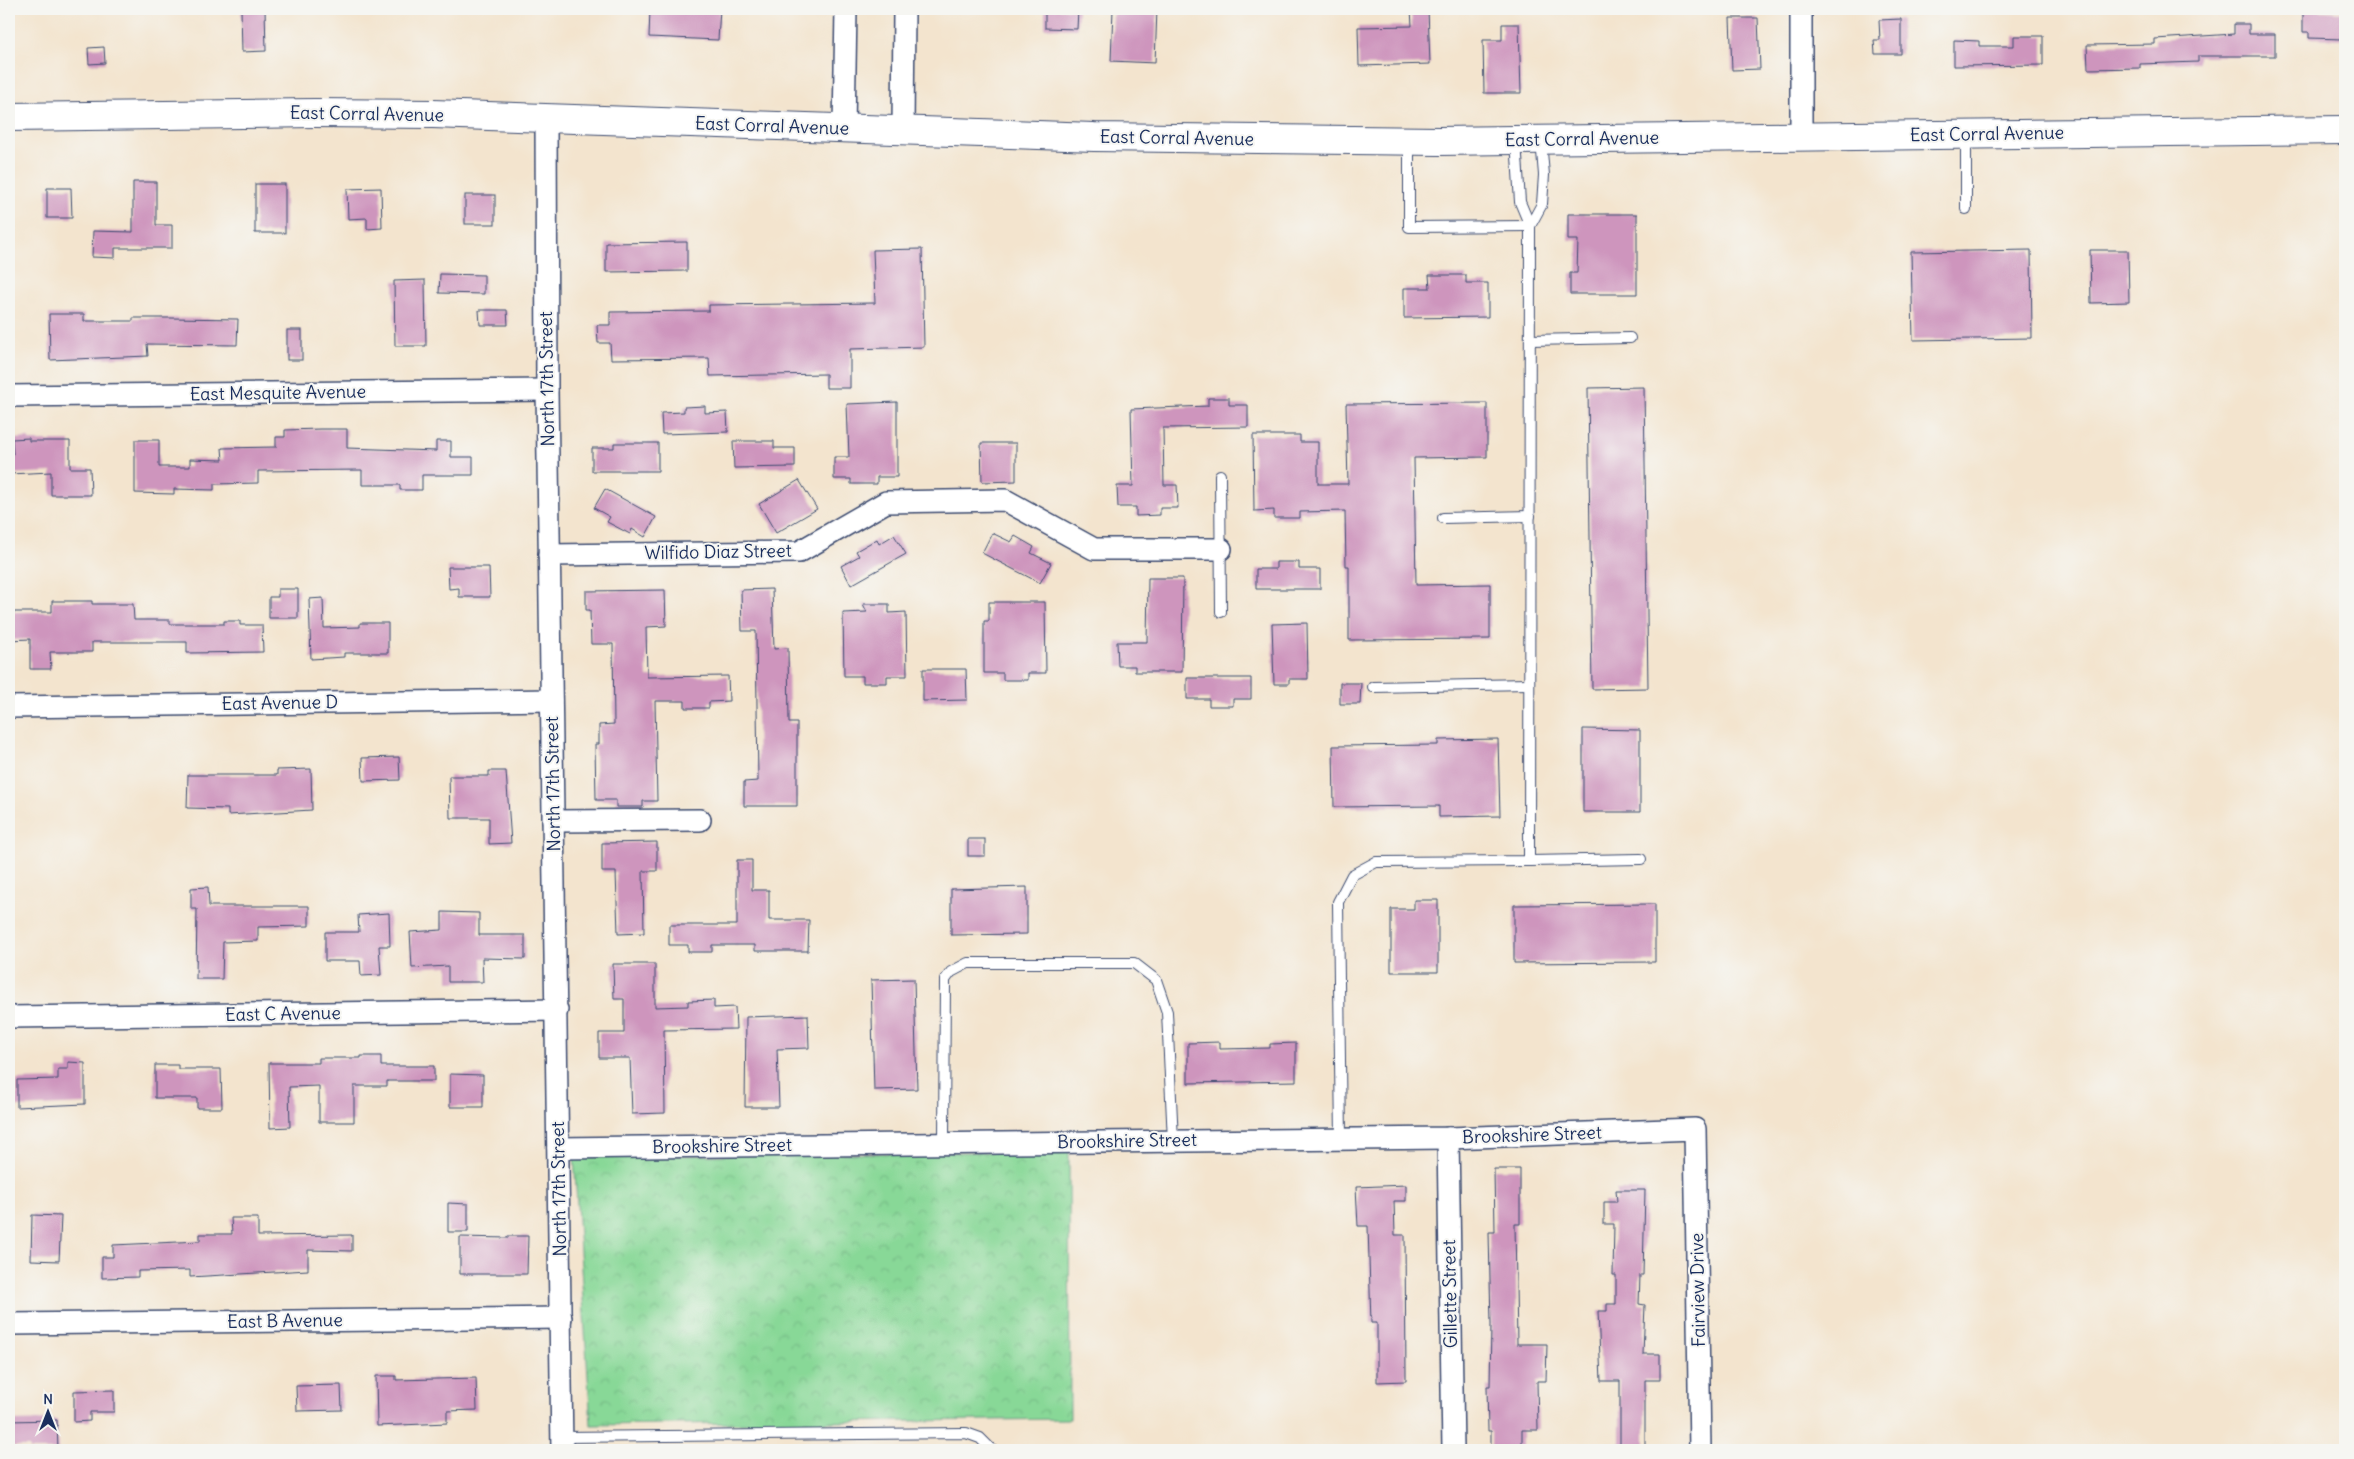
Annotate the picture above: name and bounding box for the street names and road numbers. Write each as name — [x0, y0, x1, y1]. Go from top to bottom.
street label: East Corral Avenue — [290, 101, 444, 126]
street label: East Corral Avenue — [694, 111, 850, 140]
street label: East Corral Avenue — [1910, 121, 2064, 146]
street label: East Corral Avenue — [1100, 125, 1254, 150]
street label: East Corral Avenue — [1505, 126, 1659, 151]
street label: North 17th Street — [534, 311, 559, 447]
street label: East Mesquite Avenue — [190, 379, 366, 406]
street label: Wilfido Diaz Street — [644, 539, 792, 564]
street label: East Avenue D — [222, 690, 338, 715]
street label: North 17th Street — [540, 716, 565, 852]
street label: East C Avenue — [225, 1001, 341, 1026]
street label: North 17th Street — [546, 1121, 571, 1257]
street label: Brookshire Street — [1462, 1121, 1602, 1148]
street label: Brookshire Street — [1057, 1128, 1197, 1153]
street label: Brookshire Street — [652, 1133, 792, 1158]
street label: Fairview Drive — [1685, 1233, 1710, 1347]
street label: Gillette Street — [1437, 1239, 1462, 1349]
street label: East B Avenue — [227, 1308, 343, 1333]

